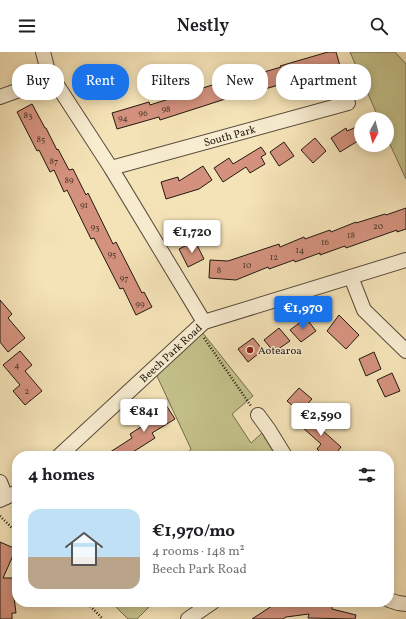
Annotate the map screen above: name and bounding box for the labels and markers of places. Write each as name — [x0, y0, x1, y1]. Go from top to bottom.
pin: €1,720 — [159, 220, 225, 254]
pin: €1,970 — [270, 296, 336, 330]
place label: Aotearoa — [258, 344, 302, 359]
marker: Aotearoa — [245, 345, 255, 355]
pin: €841 — [120, 399, 168, 433]
pin: €2,590 — [288, 403, 354, 437]

